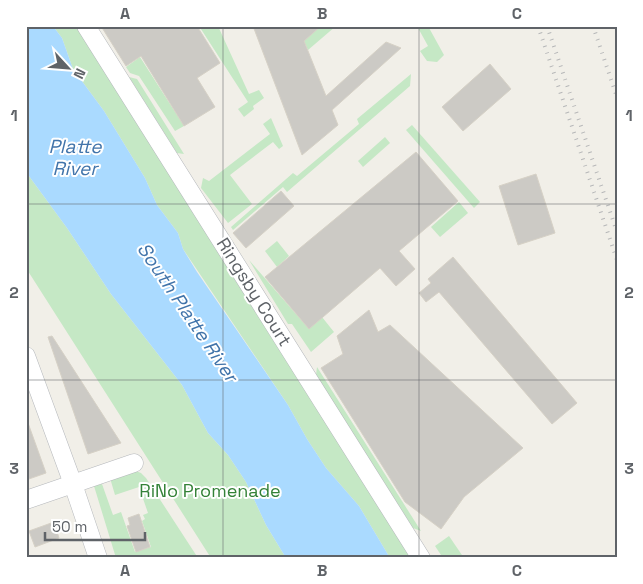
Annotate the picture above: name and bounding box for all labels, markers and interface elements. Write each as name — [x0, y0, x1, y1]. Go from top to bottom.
text: A — [120, 3, 130, 24]
text: B — [317, 3, 327, 24]
text: C — [512, 3, 522, 24]
north arrow — [42, 42, 92, 92]
text: N — [70, 66, 90, 82]
text: 1 — [10, 105, 18, 126]
text: 1 — [625, 105, 633, 126]
water label: Platte River — [48, 134, 102, 181]
street label: Ringsby Court — [212, 233, 297, 350]
water label: South Platte River — [132, 238, 245, 388]
text: 2 — [9, 282, 19, 303]
text: 2 — [624, 282, 634, 303]
text: 3 — [9, 458, 19, 479]
text: 3 — [624, 458, 634, 479]
park label: RiNo Promenade — [139, 479, 281, 502]
scale bar — [45, 509, 145, 541]
text: 50 m — [52, 517, 87, 536]
text: A — [120, 560, 130, 581]
text: B — [317, 560, 327, 581]
text: C — [512, 560, 522, 581]

